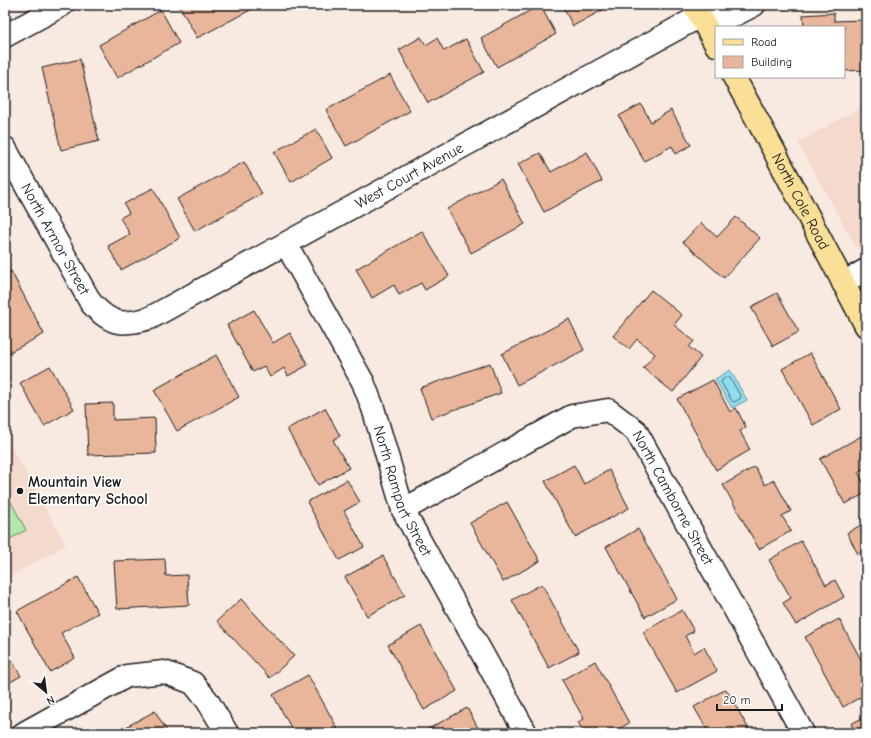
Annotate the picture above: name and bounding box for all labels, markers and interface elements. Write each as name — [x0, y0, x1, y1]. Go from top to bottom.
legend — [715, 26, 845, 78]
text: Road — [751, 35, 777, 49]
text: Building — [751, 55, 792, 69]
street label: West Court Avenue — [352, 138, 467, 213]
street label: North Cole Road — [768, 150, 833, 253]
street label: North Armor Street — [17, 180, 94, 298]
street label: North Rampart Street — [370, 423, 436, 560]
street label: North Camborne Street — [628, 427, 718, 569]
place label: Mountain View Elementary School — [28, 473, 148, 508]
marker: Mountain View Elementary School — [15, 486, 25, 496]
north arrow — [26, 672, 66, 712]
scale bar — [717, 686, 782, 712]
text: N — [44, 693, 57, 708]
text: 20 m — [723, 693, 751, 707]

